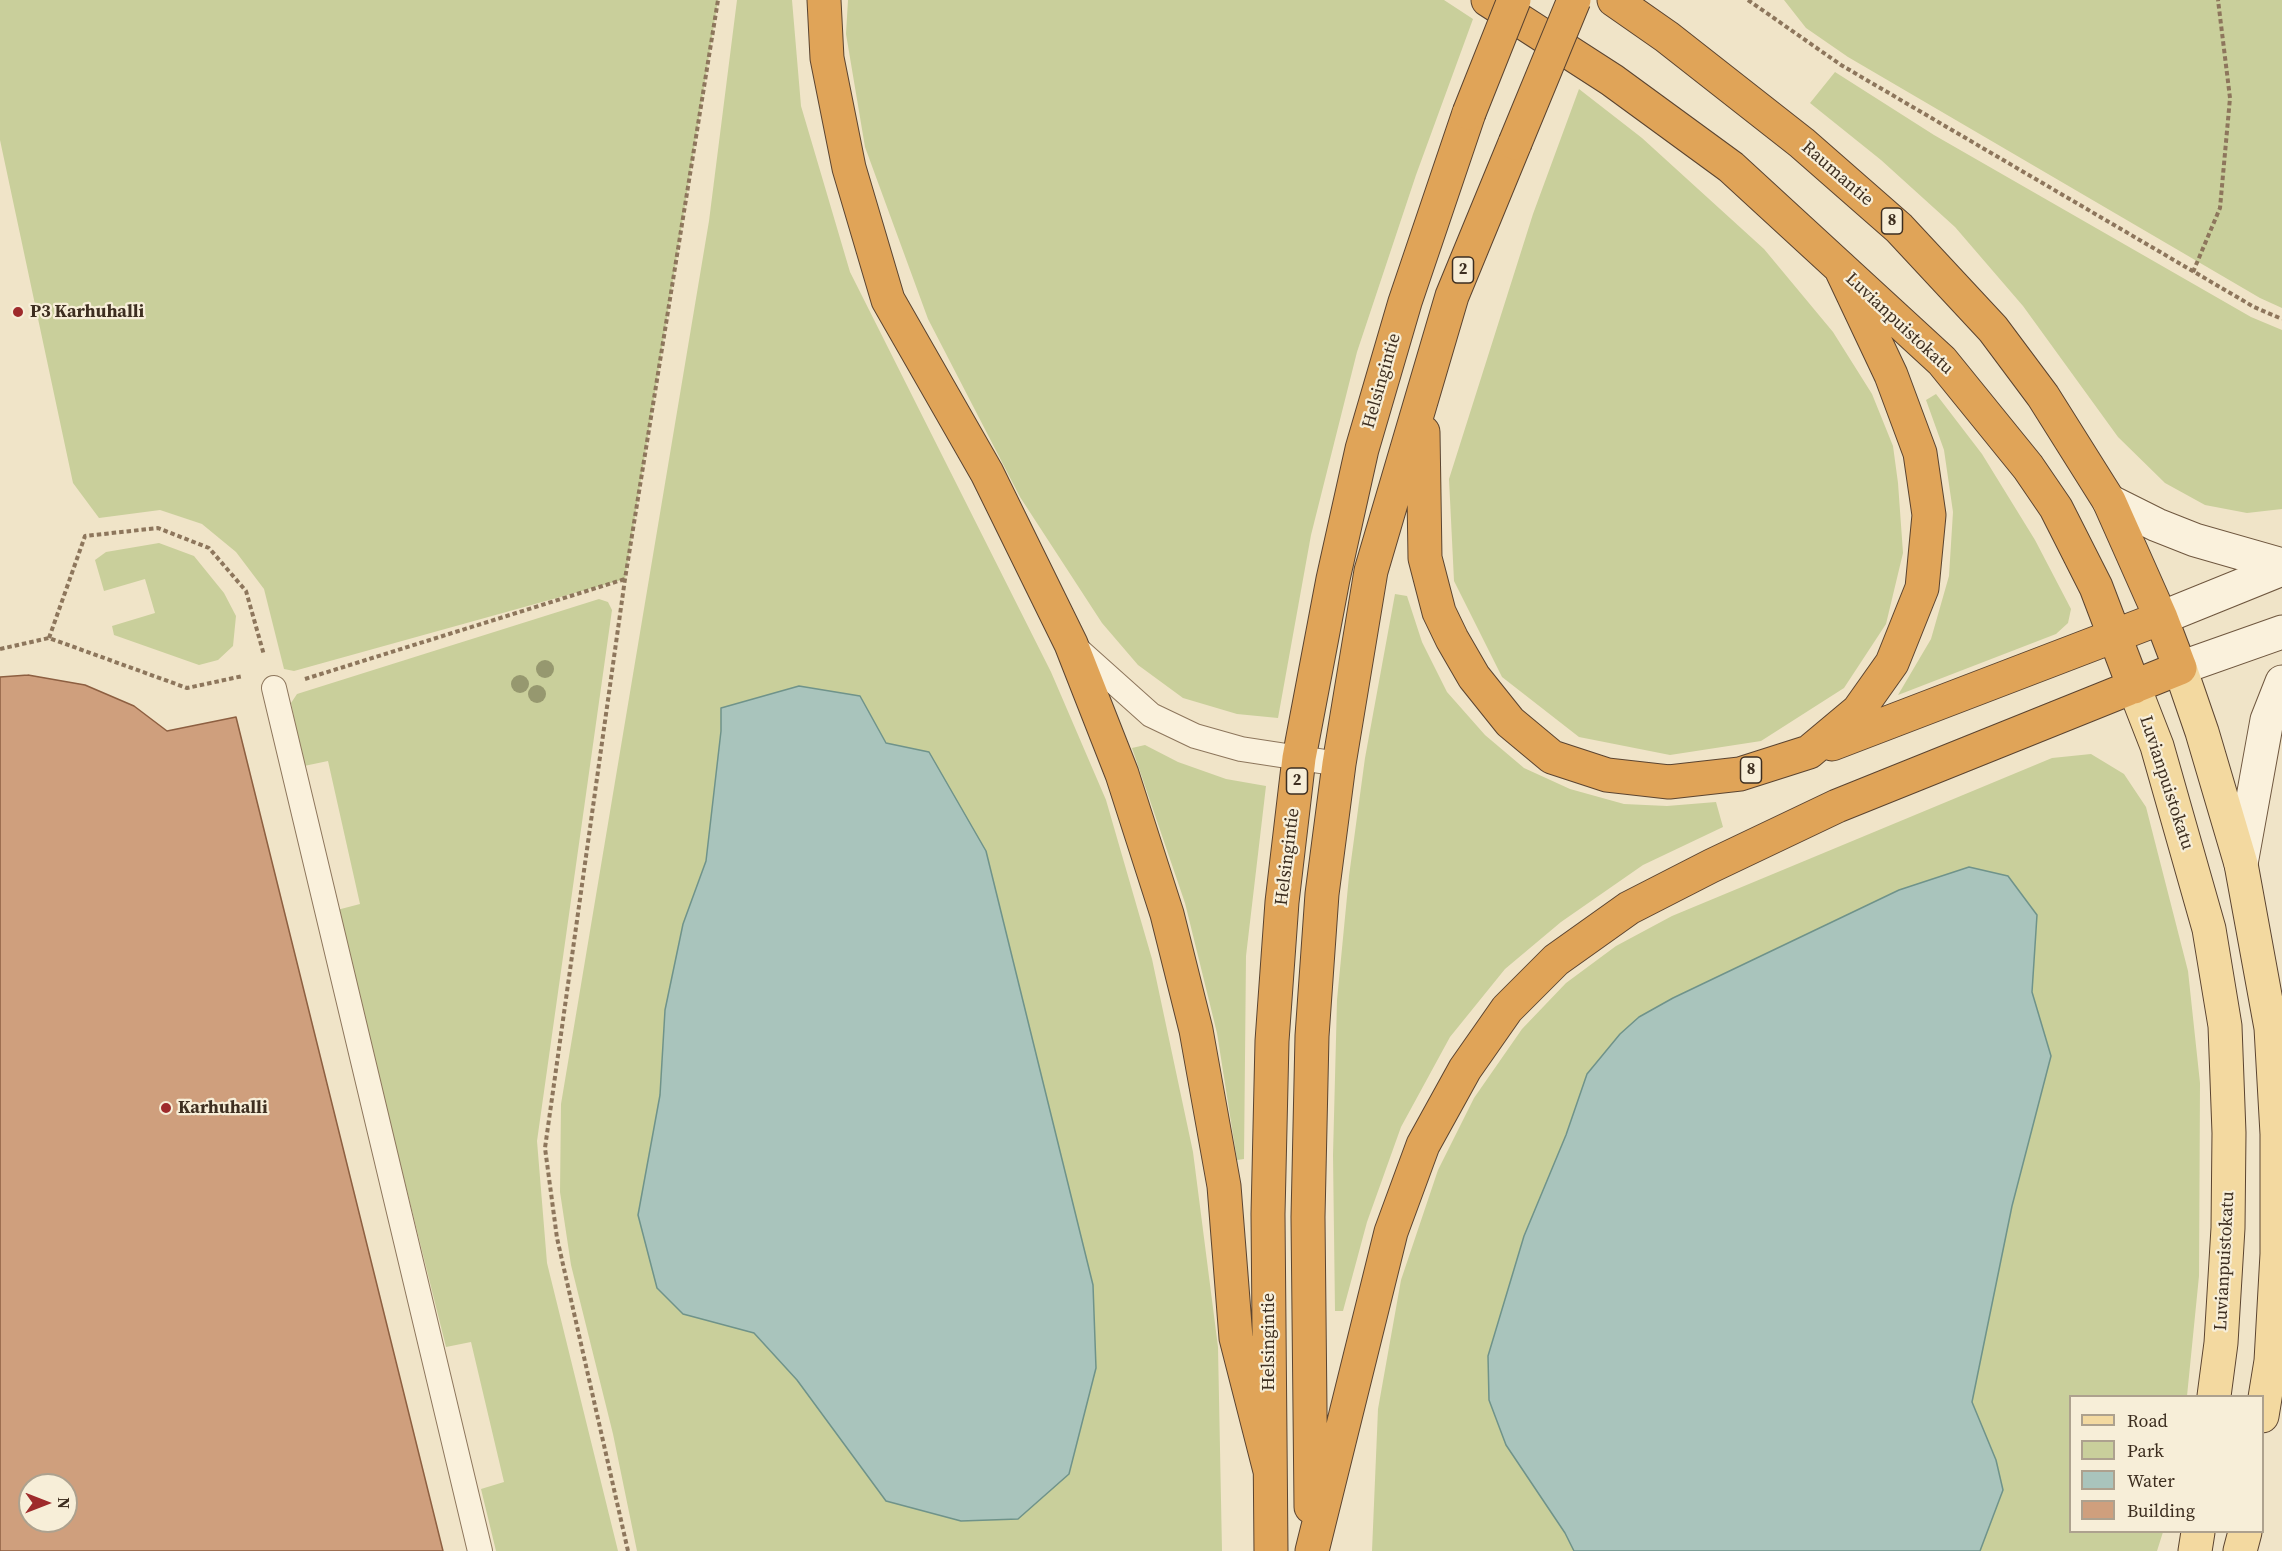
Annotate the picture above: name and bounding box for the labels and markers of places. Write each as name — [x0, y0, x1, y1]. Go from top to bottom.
place label: P3 Karhuhalli — [30, 301, 144, 323]
marker: P3 Karhuhalli — [11, 305, 25, 319]
place label: Karhuhalli — [178, 1097, 268, 1119]
marker: Karhuhalli — [159, 1101, 173, 1115]

